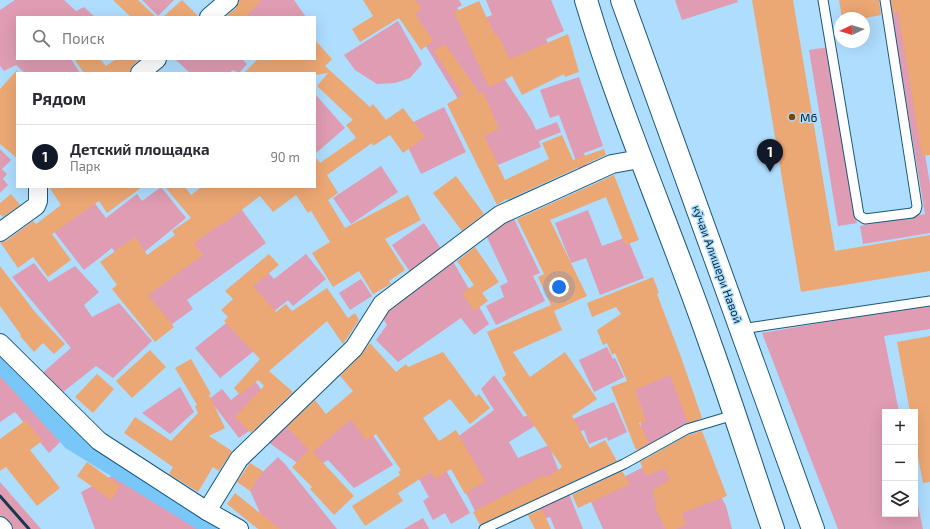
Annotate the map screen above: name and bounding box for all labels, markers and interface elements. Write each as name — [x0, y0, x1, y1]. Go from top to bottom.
north arrow — [834, 12, 870, 48]
search box — [16, 16, 316, 60]
icon: search — [30, 27, 52, 49]
text: Поиск — [62, 29, 105, 47]
text: Рядом — [32, 88, 86, 108]
place label: М6 — [800, 110, 818, 124]
marker: М6 — [787, 112, 797, 122]
pin: 1 — [757, 139, 783, 172]
text: Детский площадка — [70, 140, 210, 158]
text: 1 — [42, 149, 48, 165]
text: 90 m — [270, 149, 300, 165]
text: Парк — [70, 158, 100, 174]
street label: кӯчаи Алишери Навоӣ — [689, 203, 746, 325]
your location — [549, 277, 569, 297]
map controls — [882, 409, 918, 517]
button: + — [882, 409, 918, 445]
button: − — [882, 445, 918, 481]
button: layers — [882, 481, 918, 517]

